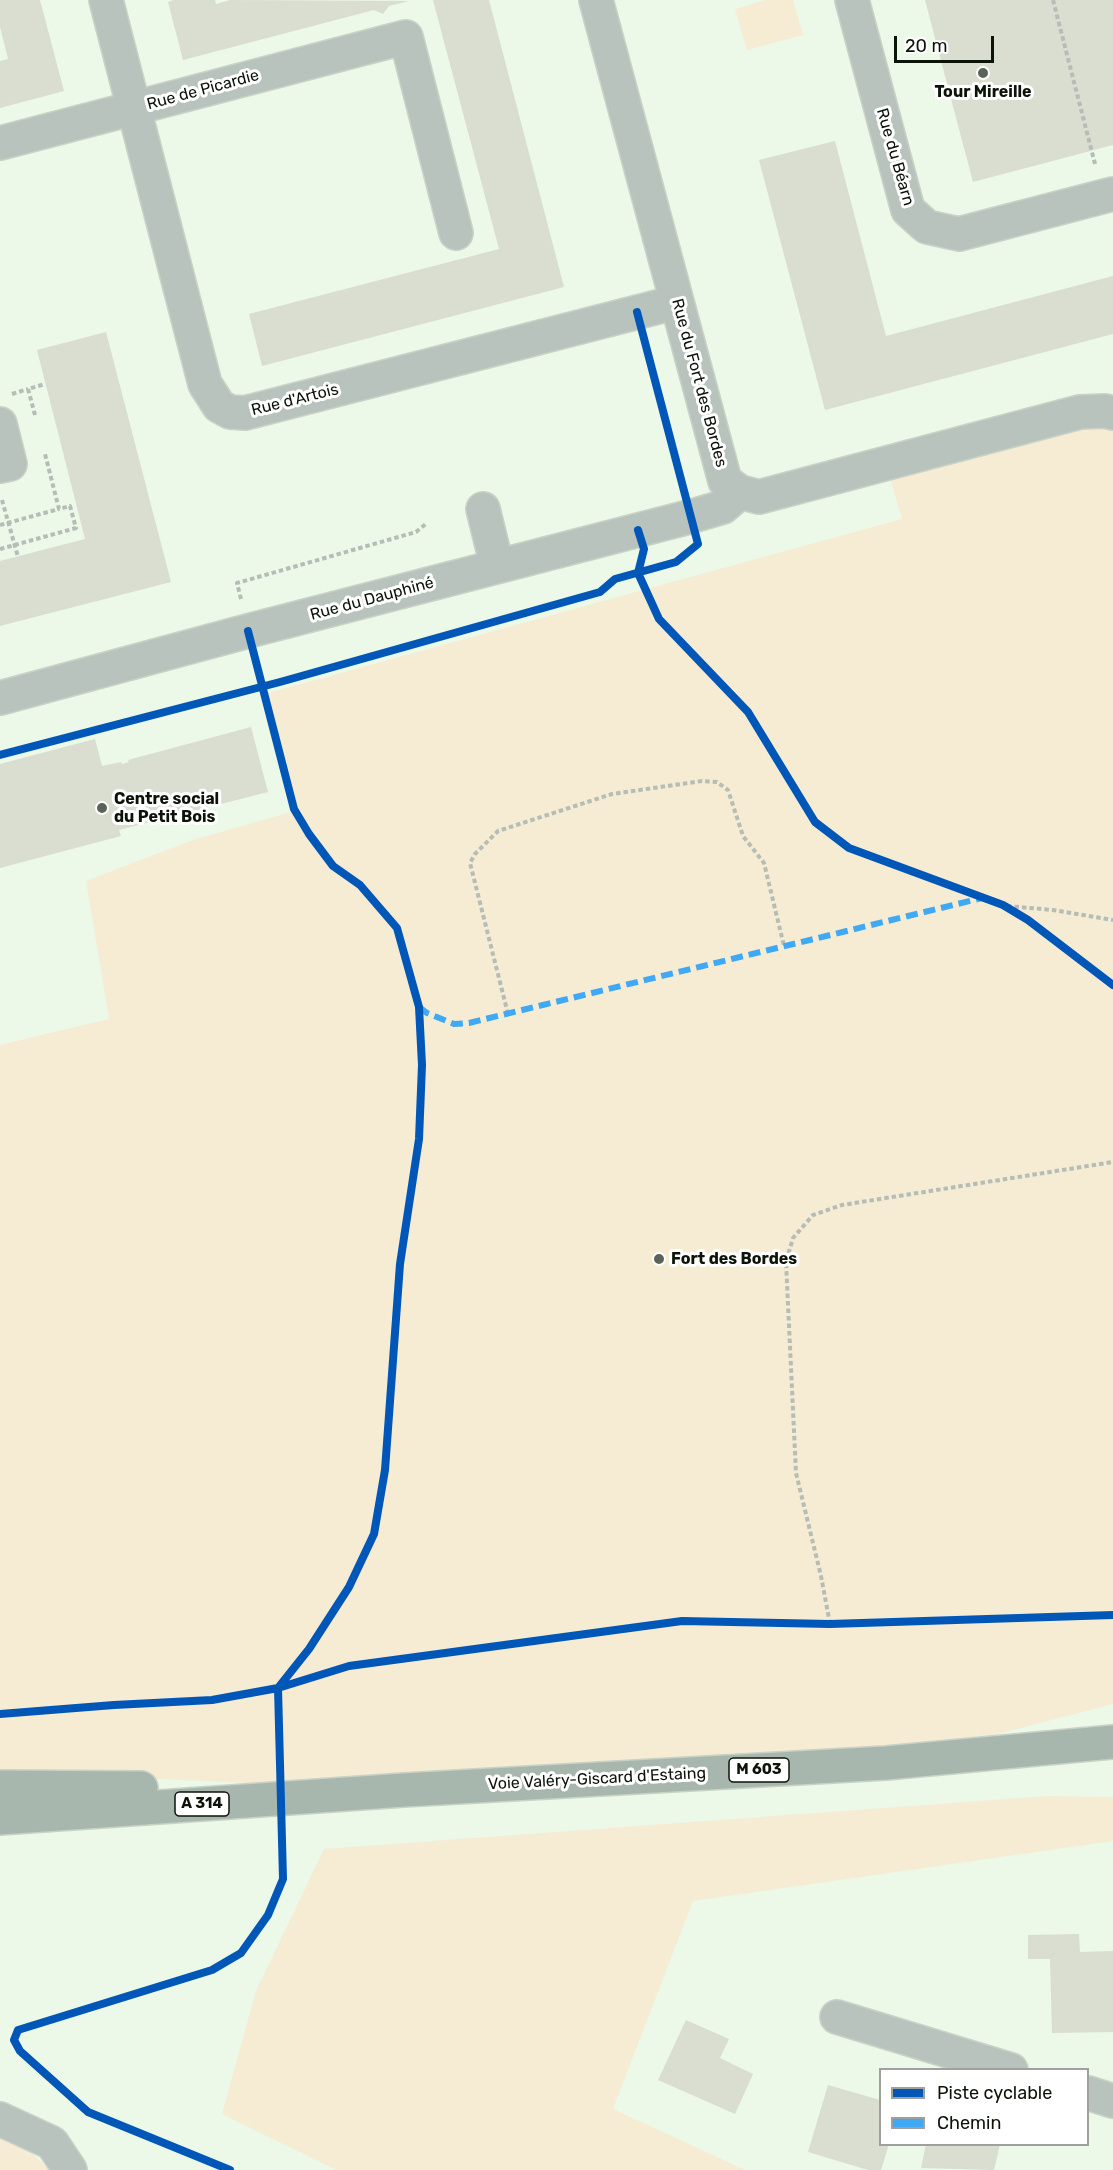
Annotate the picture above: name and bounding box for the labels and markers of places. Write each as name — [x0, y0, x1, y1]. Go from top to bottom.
marker: Tour Mireille — [976, 66, 990, 80]
place label: Tour Mireille — [934, 82, 1032, 102]
place label: Centre social du Petit Bois — [114, 789, 219, 827]
marker: Centre social du Petit Bois — [95, 801, 109, 815]
place label: Fort des Bordes — [671, 1249, 797, 1269]
marker: Fort des Bordes — [652, 1252, 666, 1266]

